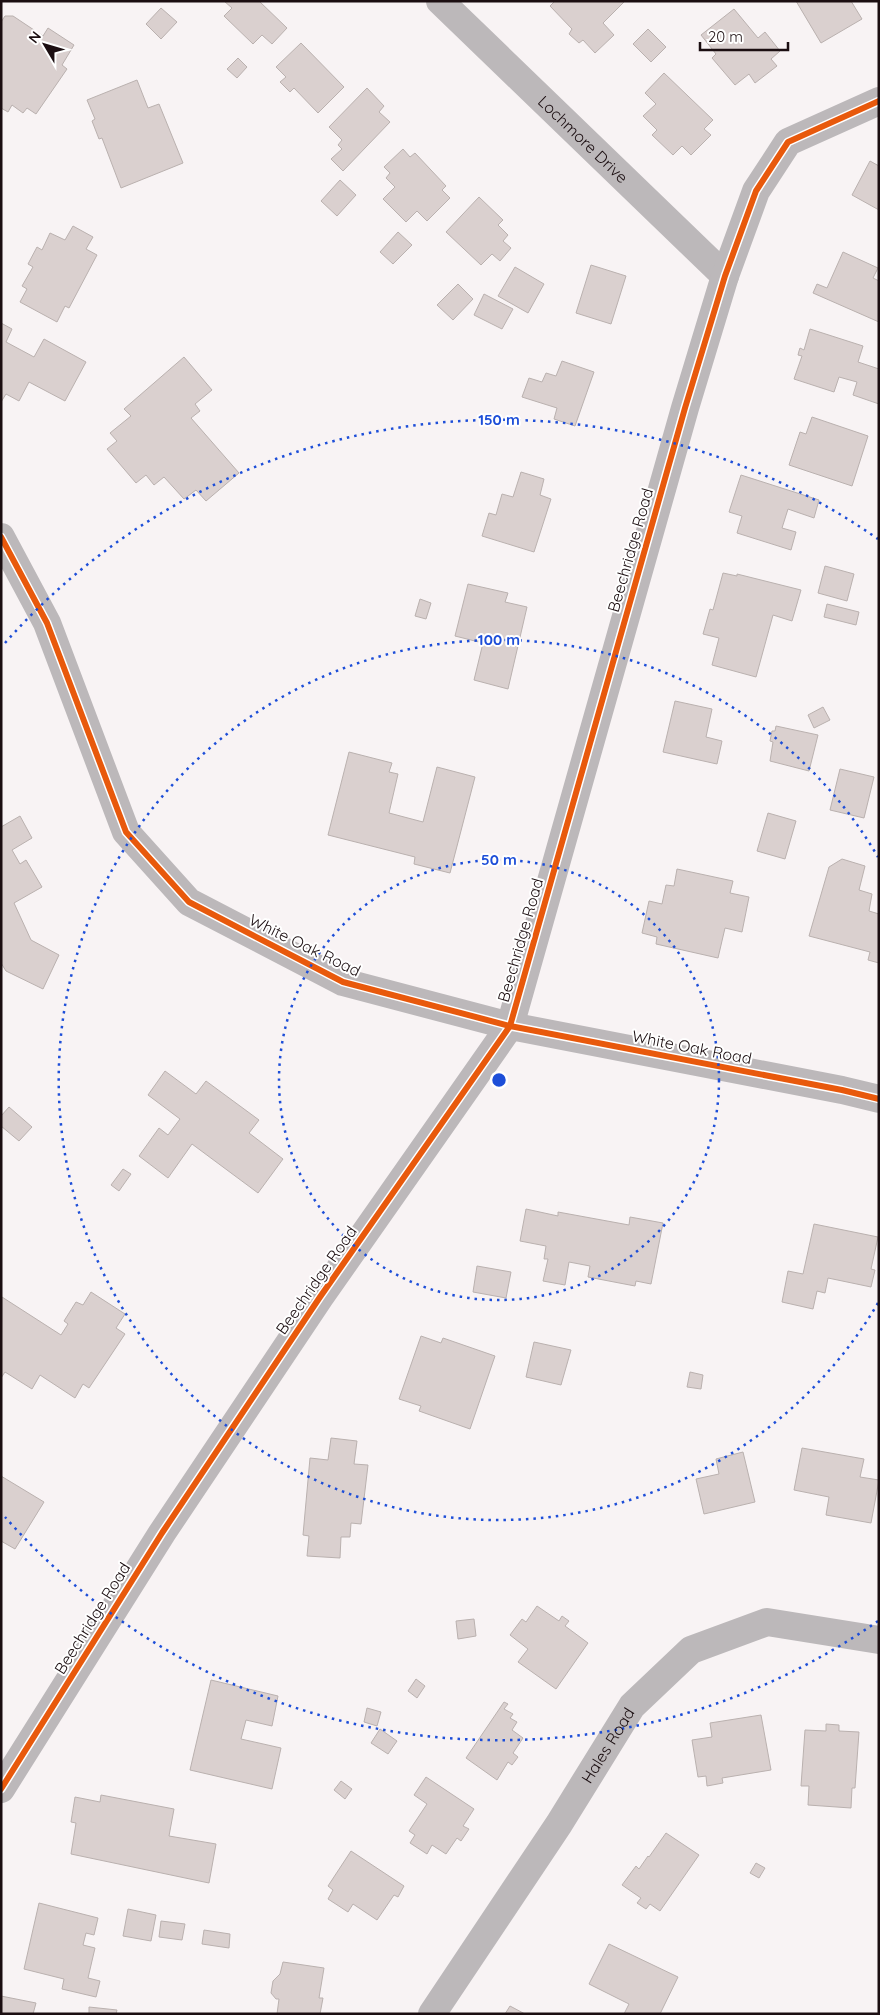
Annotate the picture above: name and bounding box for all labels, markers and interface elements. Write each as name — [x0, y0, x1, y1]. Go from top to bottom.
north arrow — [20, 20, 70, 70]
scale bar — [700, 20, 788, 52]
text: N — [24, 27, 45, 47]
text: 20 m — [708, 27, 743, 46]
street label: Lochmore Drive — [534, 91, 632, 187]
text: 150 m — [478, 410, 520, 429]
street label: Beechridge Road — [603, 486, 657, 614]
text: 100 m — [478, 630, 520, 649]
text: 50 m — [481, 850, 517, 869]
street label: Beechridge Road — [493, 876, 547, 1004]
street label: White Oak Road — [246, 909, 364, 981]
street label: White Oak Road — [631, 1026, 753, 1068]
centre of rings — [490, 1071, 508, 1089]
street label: Beechridge Road — [271, 1222, 361, 1338]
street label: Beechridge Road — [50, 1558, 134, 1678]
street label: Hales Road — [577, 1704, 639, 1787]

